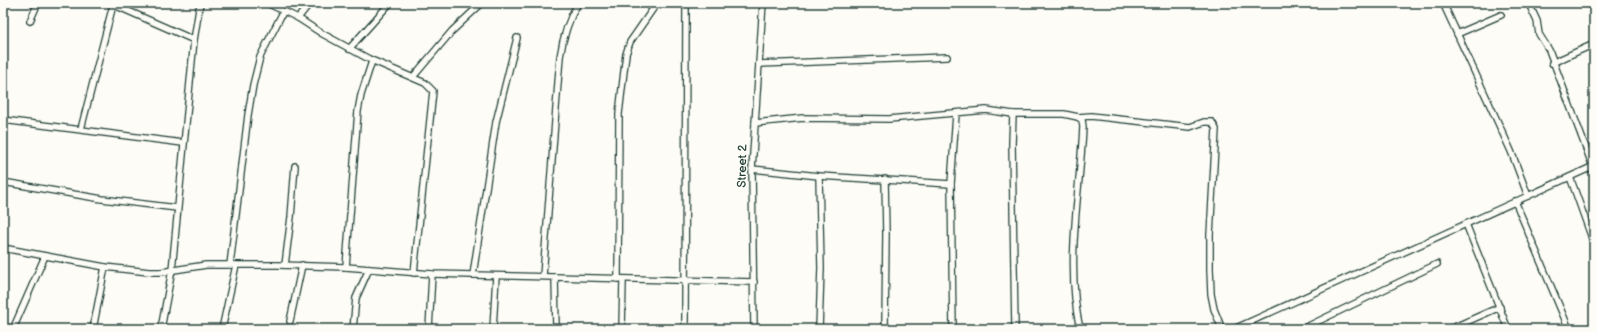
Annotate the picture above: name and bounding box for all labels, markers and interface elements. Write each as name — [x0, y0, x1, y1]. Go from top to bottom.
street label: Street 2 — [735, 144, 750, 188]

